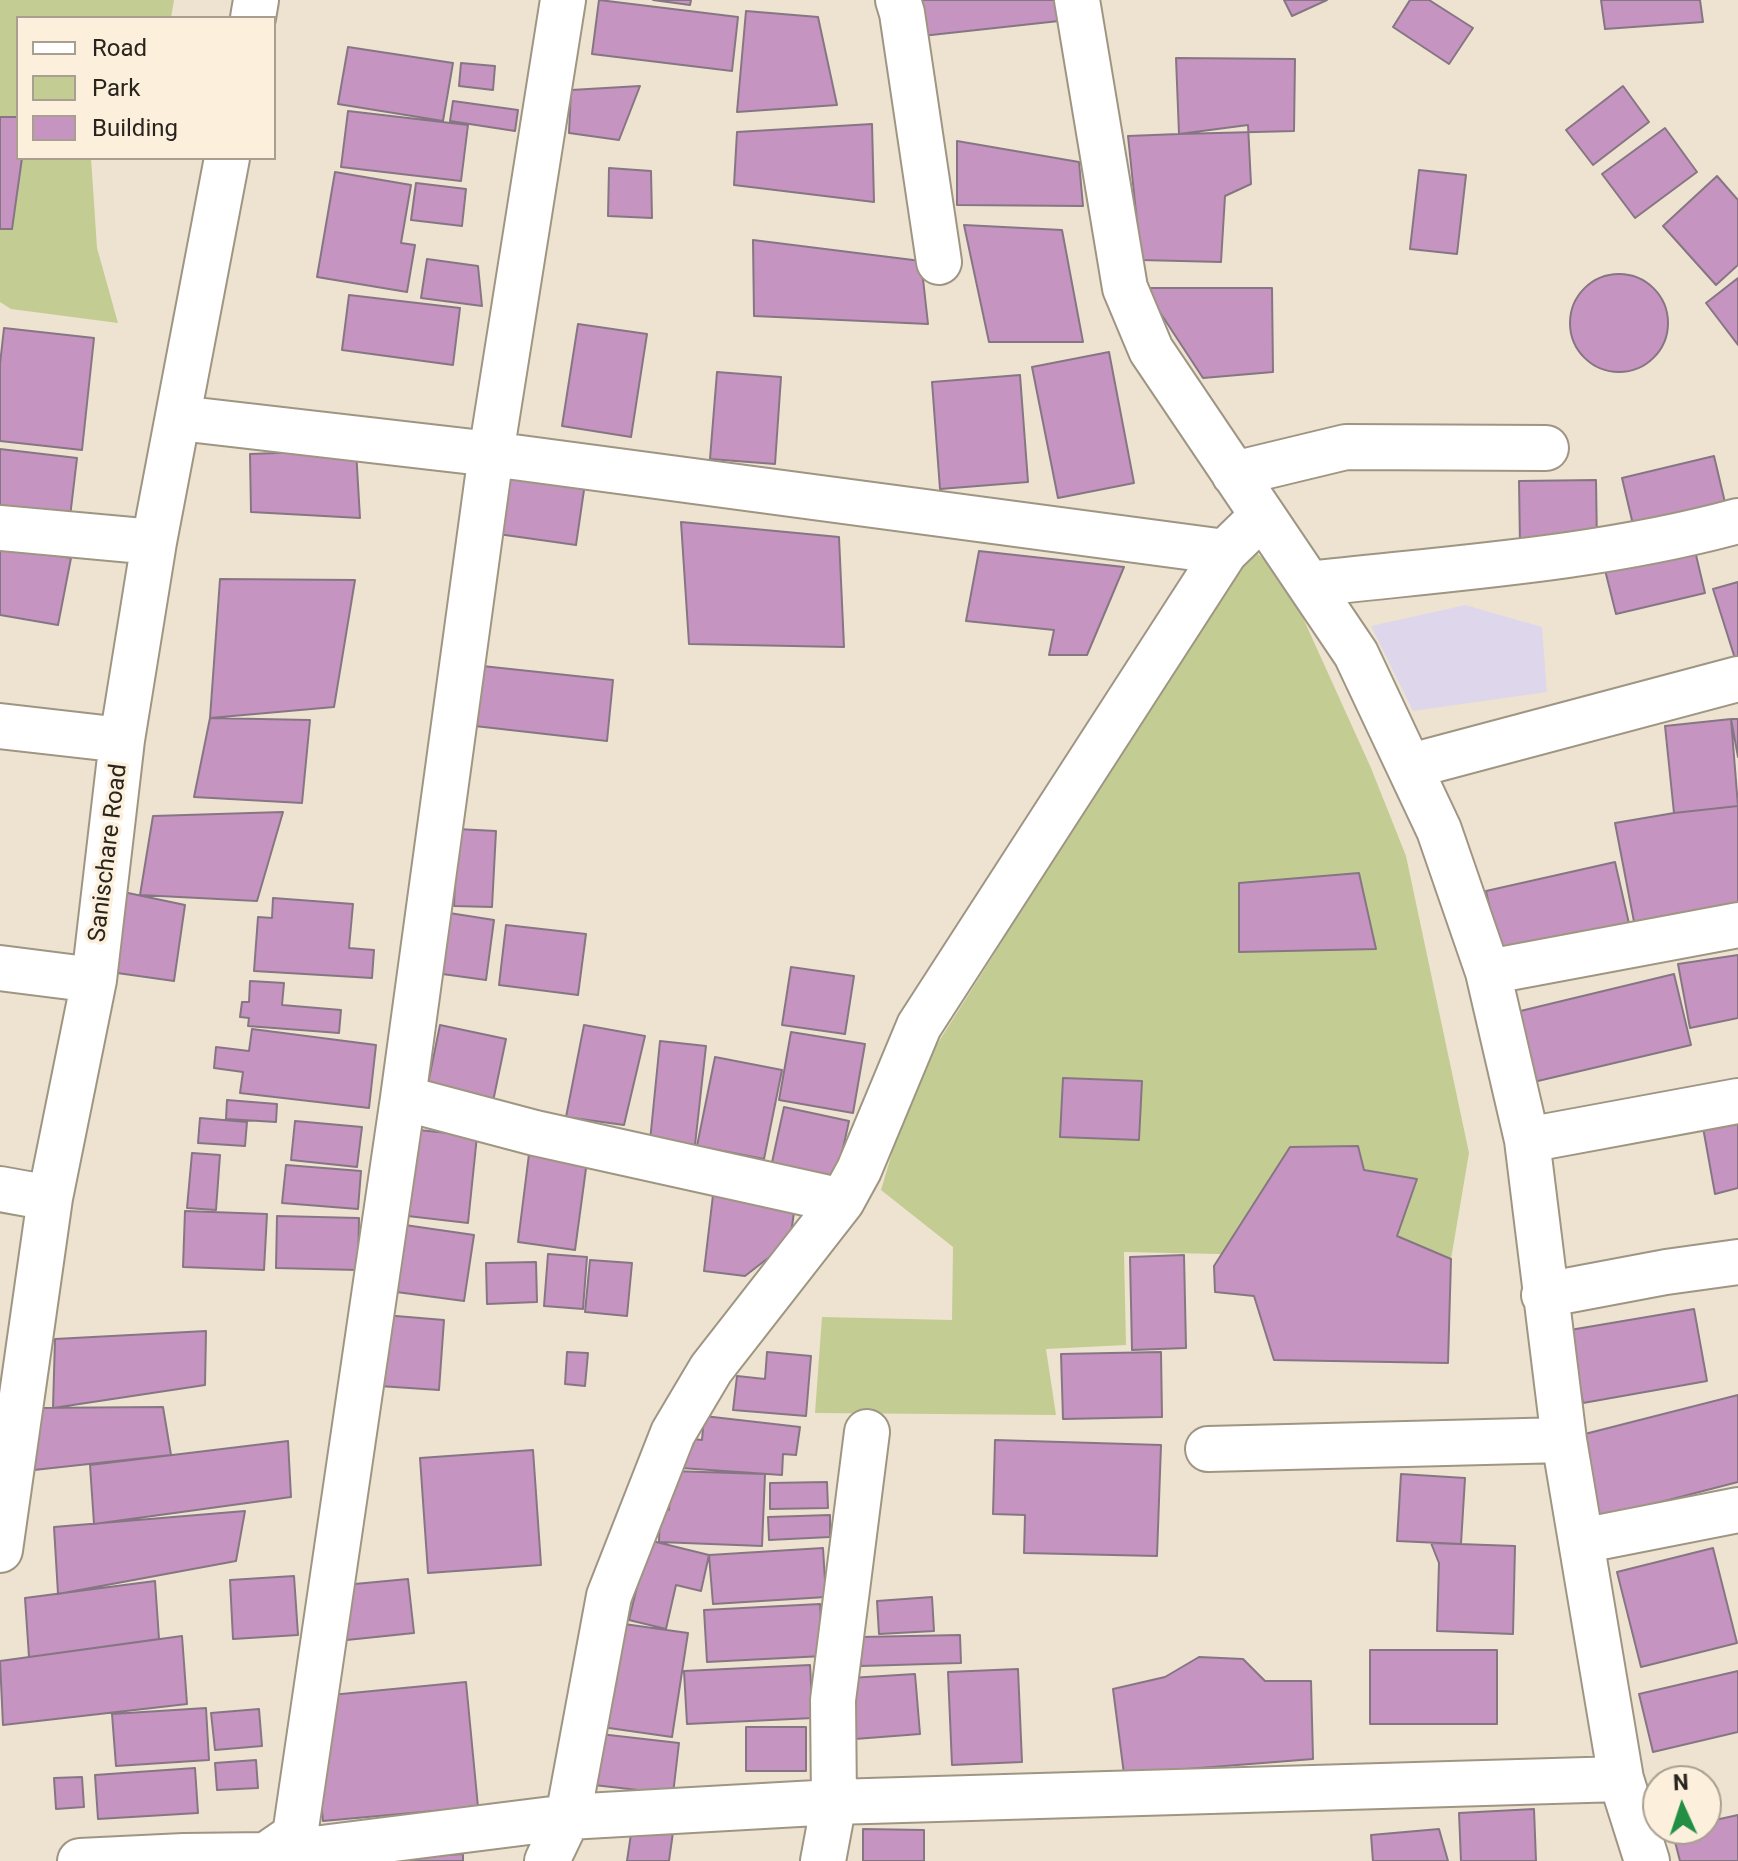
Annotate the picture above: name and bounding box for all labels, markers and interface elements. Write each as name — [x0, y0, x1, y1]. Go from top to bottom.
legend — [16, 16, 276, 160]
text: Road — [92, 34, 147, 62]
text: Park — [92, 74, 140, 102]
text: Building — [92, 114, 178, 142]
street label: Sanischare Road — [84, 762, 134, 944]
north arrow — [1642, 1765, 1722, 1845]
text: N — [1672, 1770, 1689, 1795]

